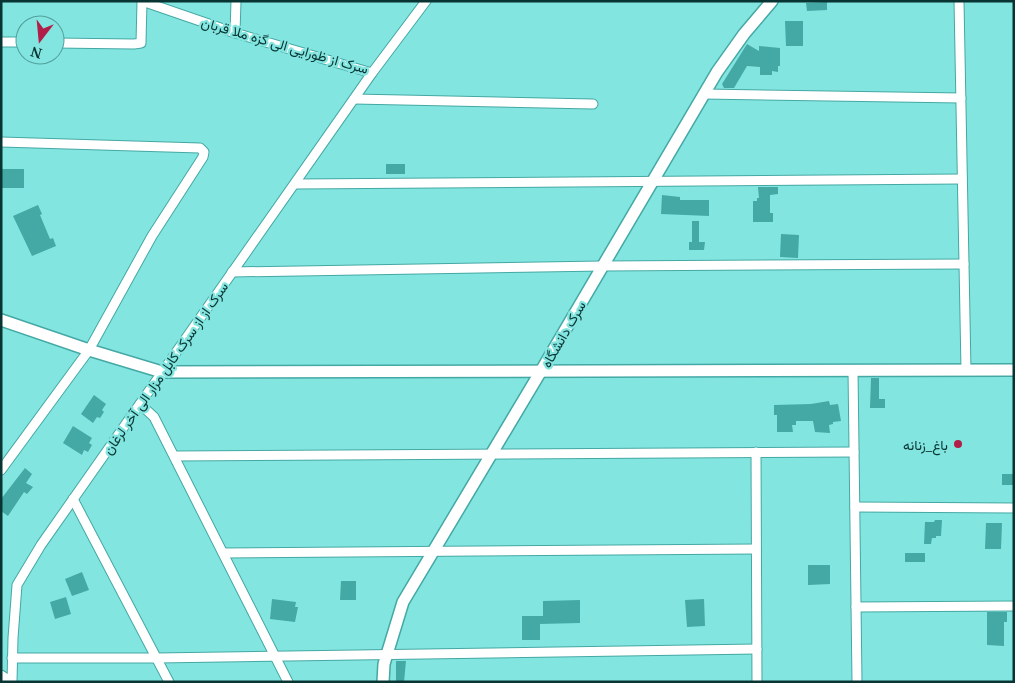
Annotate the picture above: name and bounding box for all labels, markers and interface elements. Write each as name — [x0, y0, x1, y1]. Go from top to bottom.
street label: سرک از ظورایی الی گزه ملا قربان — [199, 12, 371, 78]
north arrow — [15, 15, 65, 65]
text: N — [28, 42, 44, 64]
street label: سرک از از سرک کابل مزار الی آخر لرغان — [98, 278, 232, 458]
street label: سرک دانشگاه — [536, 297, 590, 371]
place label: باغ_زنانه — [903, 435, 948, 456]
marker: باغ_زنانه — [952, 438, 964, 450]

